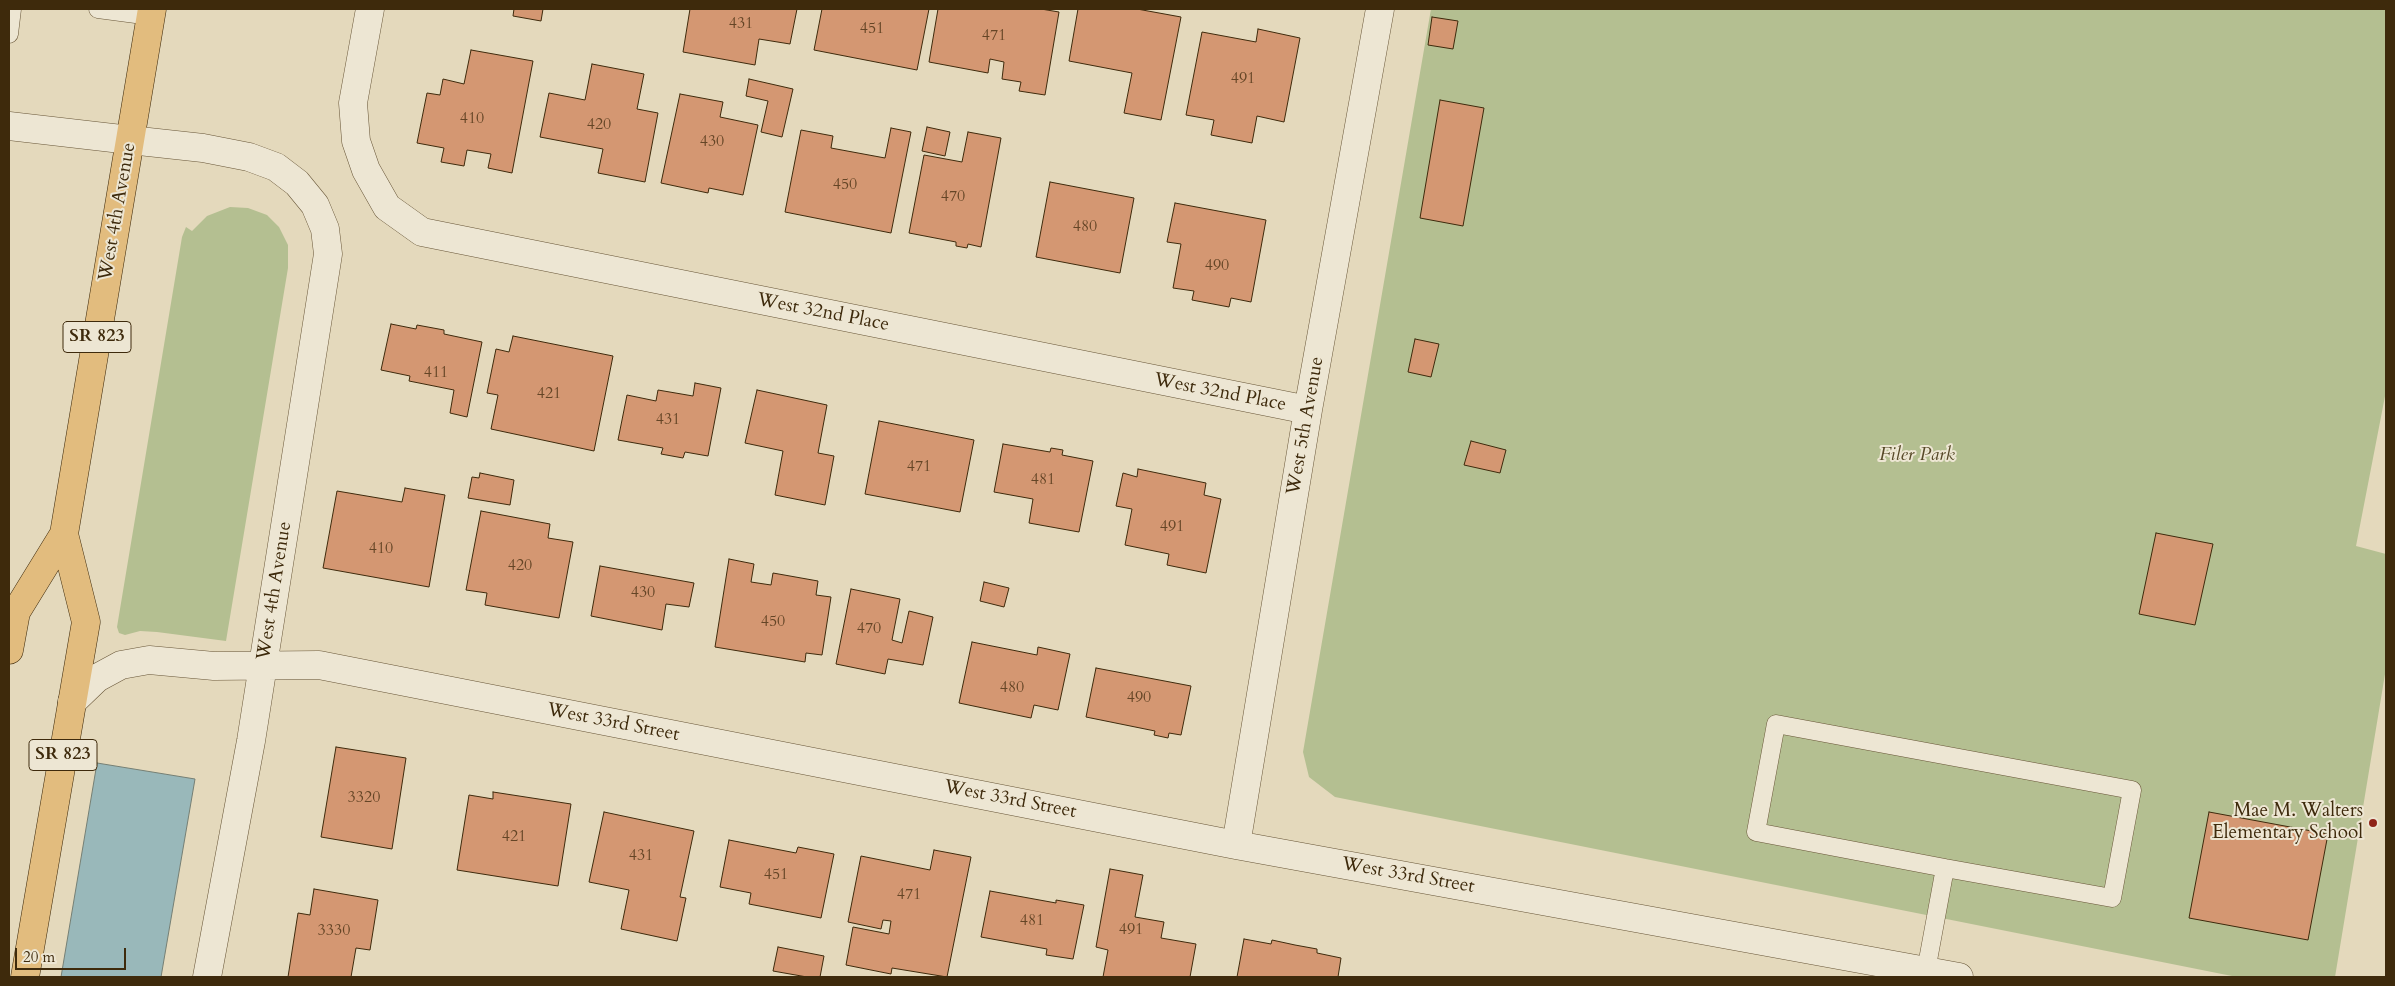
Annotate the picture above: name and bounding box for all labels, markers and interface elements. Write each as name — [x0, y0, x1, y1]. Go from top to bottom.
house number: 431 — [729, 14, 753, 34]
house number: 451 — [860, 19, 884, 39]
house number: 471 — [982, 26, 1006, 46]
house number: 491 — [1231, 69, 1255, 89]
house number: 410 — [460, 109, 484, 129]
house number: 420 — [587, 115, 611, 135]
house number: 430 — [700, 132, 724, 152]
street label: West 4th Avenue — [95, 141, 141, 283]
house number: 450 — [833, 175, 857, 195]
house number: 470 — [941, 187, 965, 207]
house number: 480 — [1073, 217, 1097, 237]
house number: 490 — [1205, 256, 1229, 276]
street label: West 32nd Place — [755, 289, 891, 337]
road number: SR 823 — [63, 322, 131, 352]
street label: West 5th Avenue — [1283, 355, 1329, 497]
house number: 411 — [424, 363, 448, 383]
street label: West 32nd Place — [1152, 369, 1288, 417]
house number: 421 — [537, 384, 561, 404]
house number: 431 — [656, 410, 680, 430]
park label: Filer Park — [1879, 445, 1955, 467]
house number: 471 — [907, 457, 931, 477]
house number: 481 — [1031, 470, 1055, 490]
house number: 491 — [1160, 517, 1184, 537]
street label: West 4th Avenue — [253, 520, 297, 662]
house number: 410 — [369, 539, 393, 559]
house number: 420 — [508, 556, 532, 576]
house number: 430 — [631, 583, 655, 603]
house number: 450 — [761, 612, 785, 632]
house number: 470 — [857, 619, 881, 639]
house number: 480 — [1000, 678, 1024, 698]
house number: 490 — [1127, 688, 1151, 708]
street label: West 33rd Street — [545, 699, 681, 747]
road number: SR 823 — [29, 740, 97, 770]
street label: West 33rd Street — [942, 776, 1078, 824]
house number: 3320 — [348, 788, 380, 808]
place label: Mae M. Walters Elementary School — [2212, 801, 2363, 845]
marker: Mae M. Walters Elementary School — [2367, 817, 2379, 829]
house number: 421 — [502, 827, 526, 847]
house number: 431 — [629, 846, 653, 866]
street label: West 33rd Street — [1340, 853, 1476, 899]
house number: 451 — [764, 865, 788, 885]
house number: 471 — [897, 885, 921, 905]
house number: 481 — [1020, 911, 1044, 931]
house number: 491 — [1119, 920, 1143, 940]
house number: 3330 — [318, 921, 350, 941]
scale bar — [18, 938, 129, 970]
text: 20 m — [23, 947, 55, 967]

